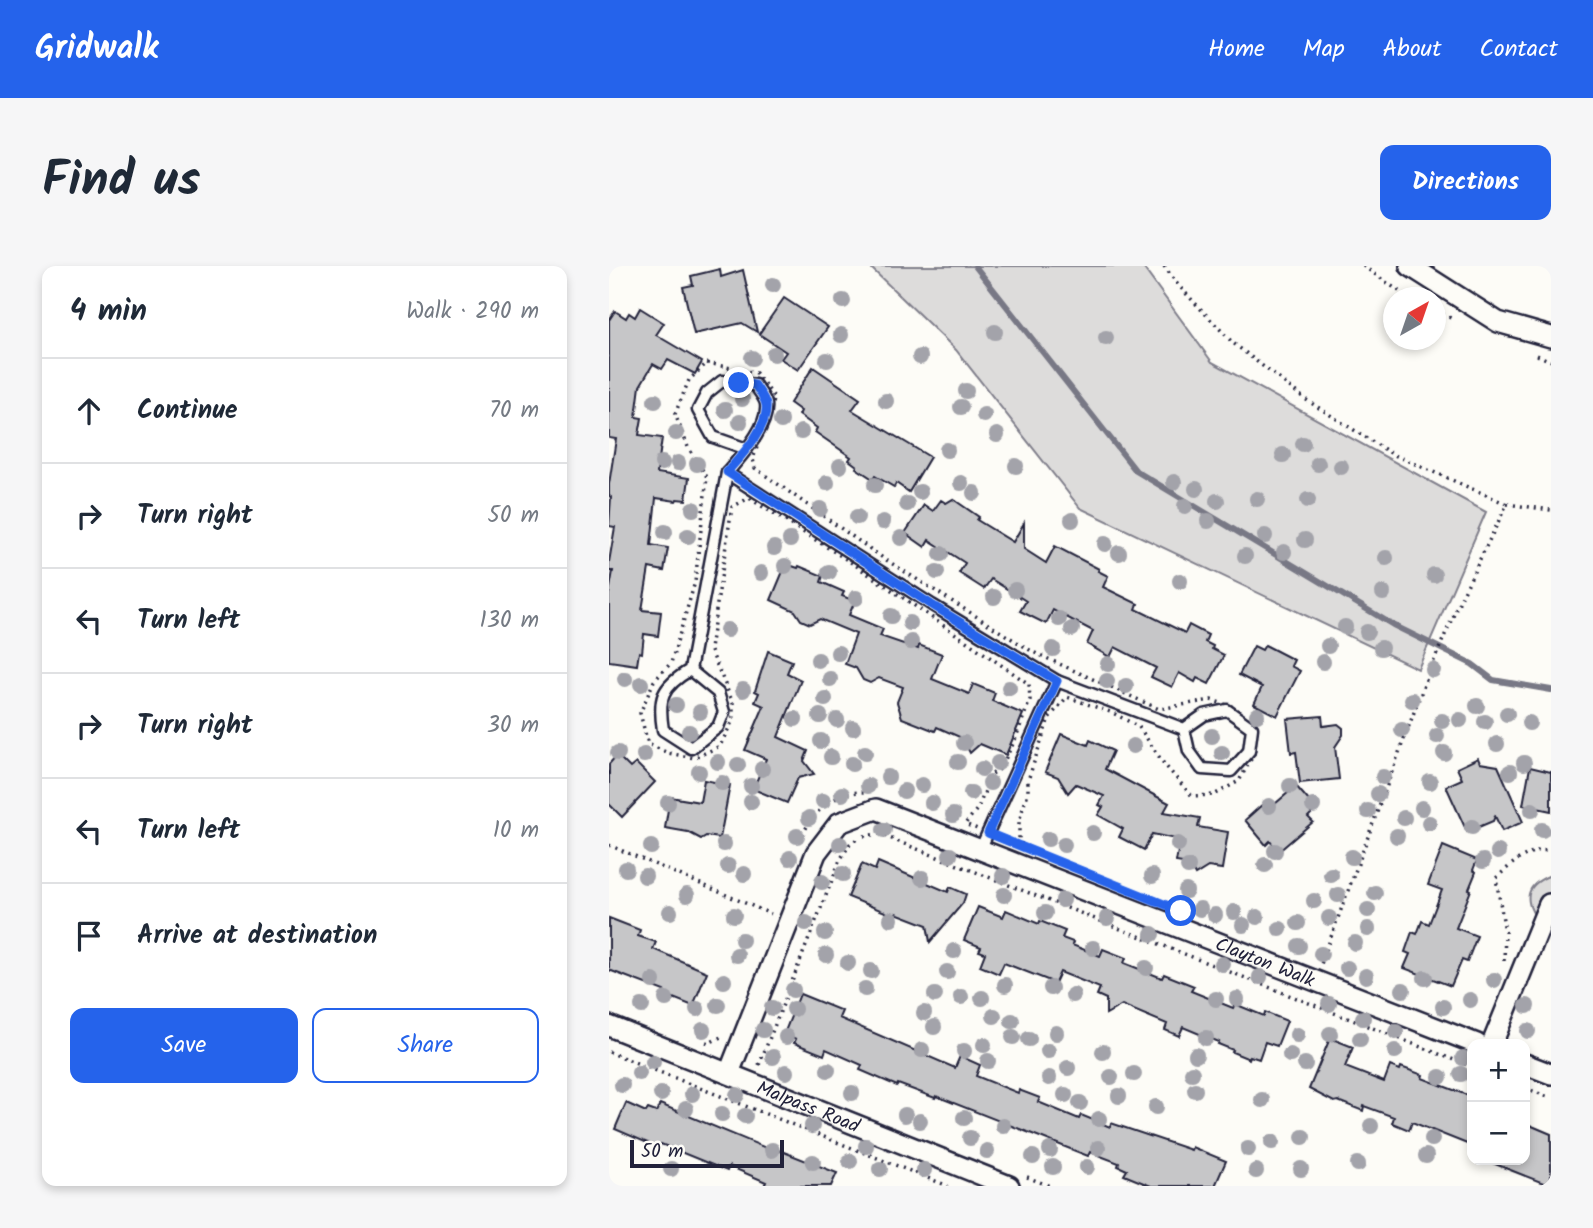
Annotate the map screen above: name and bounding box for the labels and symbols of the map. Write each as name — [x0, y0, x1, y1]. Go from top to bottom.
north arrow — [1383, 287, 1446, 350]
route end — [723, 367, 754, 398]
route start — [1165, 895, 1196, 926]
street label: Clayton Walk — [1210, 930, 1319, 996]
street label: Malpass Road — [752, 1074, 864, 1142]
scale bar — [630, 1137, 784, 1169]

